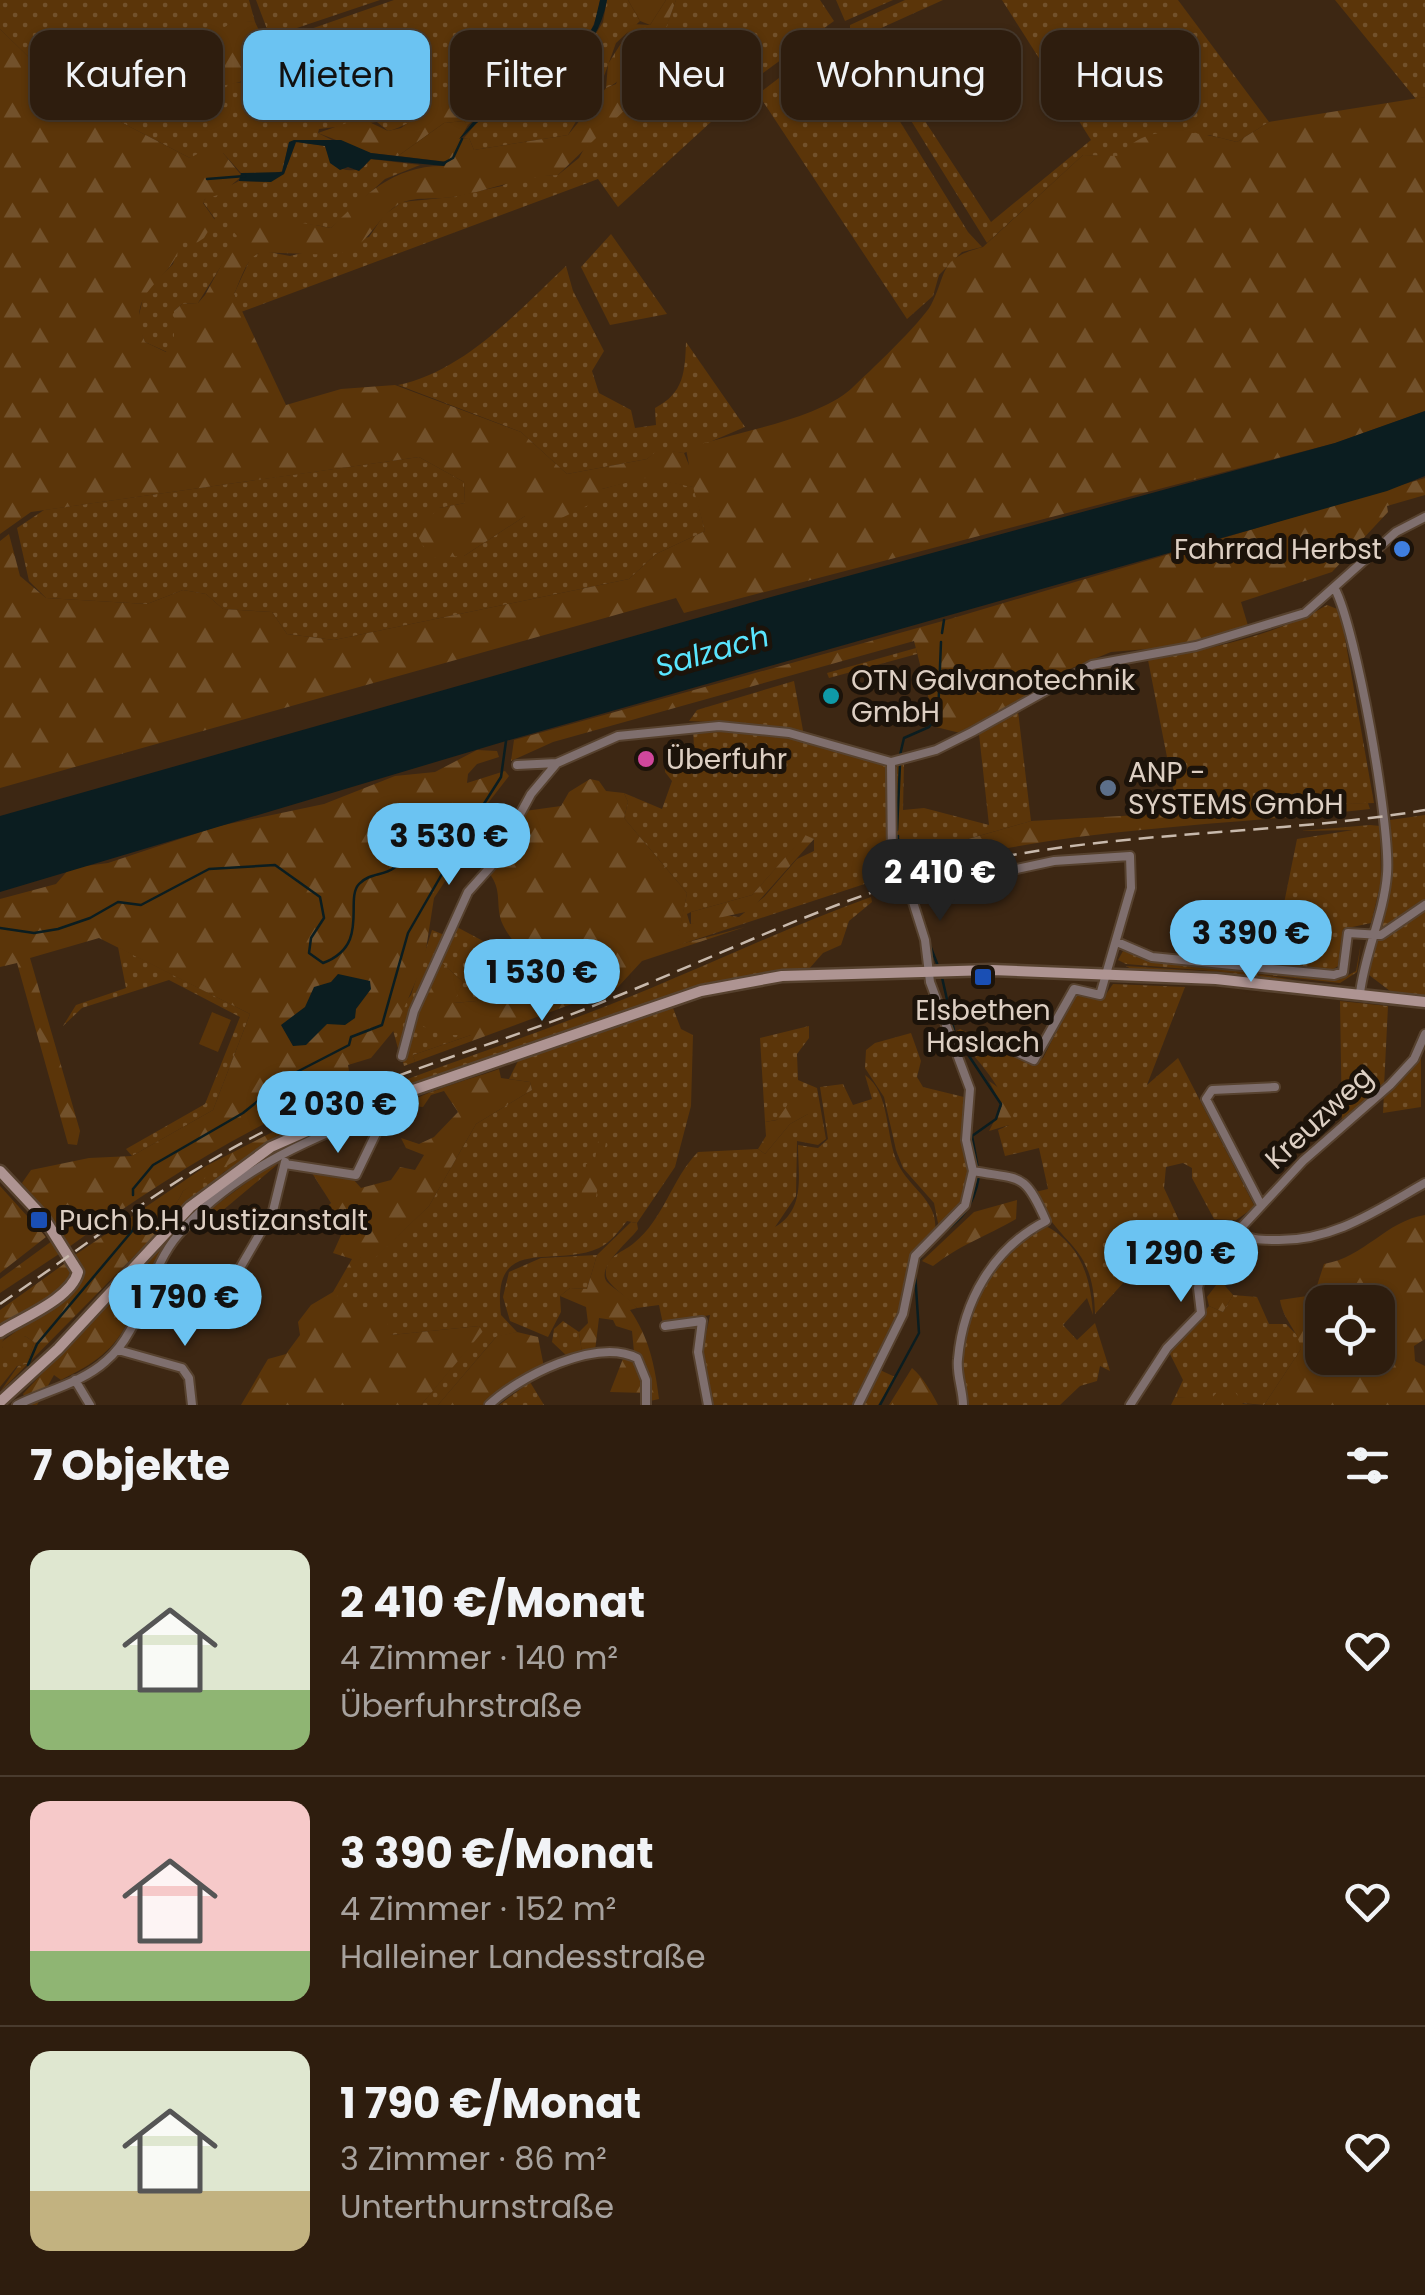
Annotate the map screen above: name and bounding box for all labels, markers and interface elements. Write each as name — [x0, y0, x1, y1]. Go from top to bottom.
chip: Kaufen — [30, 30, 223, 120]
chip: Mieten — [243, 30, 430, 120]
chip: Filter — [450, 30, 602, 120]
chip: Neu — [622, 30, 761, 120]
chip: Wohnung — [781, 30, 1021, 120]
chip: Haus — [1041, 30, 1199, 120]
place label: Fahrrad Herbst — [1174, 530, 1382, 569]
marker: Fahrrad Herbst — [1391, 538, 1413, 560]
water label: Salzach — [650, 614, 774, 688]
place label: OTN Galvanotechnik GmbH — [851, 661, 1136, 732]
marker: OTN Galvanotechnik GmbH — [820, 685, 842, 707]
place label: Überfuhr — [666, 740, 787, 779]
marker: Überfuhr — [635, 748, 657, 770]
place label: ANP - SYSTEMS GmbH — [1128, 753, 1344, 824]
marker: ANP - SYSTEMS GmbH — [1097, 777, 1119, 799]
pin: 3 530 € — [357, 803, 541, 888]
text: 3 530 € — [389, 813, 509, 858]
pin: 2 410 € — [848, 839, 1032, 924]
text: 2 410 € — [884, 849, 996, 894]
pin: 3 390 € — [1159, 900, 1343, 985]
text: 3 390 € — [1192, 910, 1310, 955]
pin: 1 530 € — [450, 939, 634, 1024]
text: 1 530 € — [486, 949, 598, 994]
marker: Elsbethen Haslach — [972, 966, 994, 988]
place label: Elsbethen Haslach — [915, 991, 1051, 1062]
street label: Kreuzweg — [1257, 1058, 1381, 1178]
pin: 2 030 € — [246, 1071, 430, 1156]
text: 2 030 € — [279, 1081, 397, 1126]
place label: Puch b.H. Justizanstalt — [59, 1201, 368, 1240]
marker: Puch b.H. Justizanstalt — [28, 1209, 50, 1231]
pin: 1 290 € — [1089, 1220, 1273, 1305]
text: 1 290 € — [1126, 1230, 1236, 1275]
pin: 1 790 € — [93, 1264, 277, 1349]
text: 1 790 € — [131, 1274, 239, 1319]
map controls — [1305, 1285, 1395, 1375]
button: locate — [1305, 1285, 1395, 1375]
text: 7 Objekte — [30, 1436, 230, 1495]
icon: filters — [1340, 1438, 1395, 1493]
text: 2 410 €/Monat — [340, 1573, 645, 1632]
icon: home — [110, 1590, 230, 1710]
icon: heart — [1340, 1623, 1395, 1678]
text: 4 Zimmer · 140 m² — [340, 1635, 618, 1680]
text: Überfuhrstraße — [340, 1683, 582, 1728]
text: 3 390 €/Monat — [340, 1824, 654, 1883]
icon: home — [110, 1841, 230, 1961]
icon: heart — [1340, 1874, 1395, 1929]
text: 4 Zimmer · 152 m² — [340, 1886, 616, 1931]
text: Halleiner Landesstraße — [340, 1934, 706, 1979]
text: 1 790 €/Monat — [340, 2074, 641, 2133]
icon: home — [110, 2091, 230, 2211]
icon: heart — [1340, 2124, 1395, 2179]
text: 3 Zimmer · 86 m² — [340, 2136, 607, 2181]
text: Unterthurnstraße — [340, 2184, 614, 2229]

